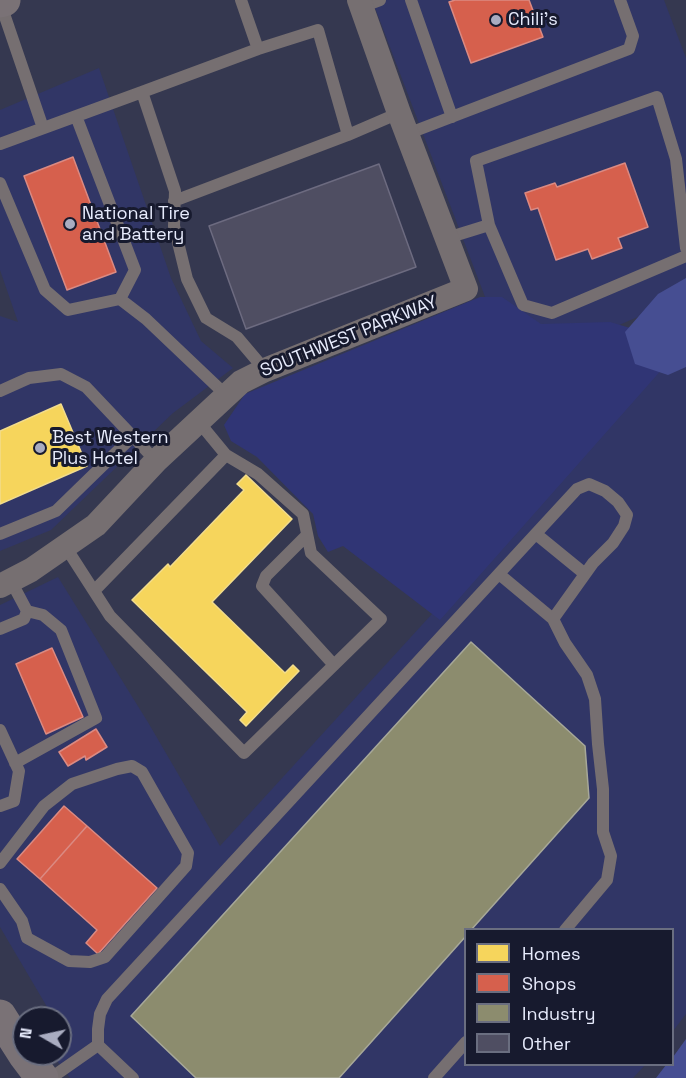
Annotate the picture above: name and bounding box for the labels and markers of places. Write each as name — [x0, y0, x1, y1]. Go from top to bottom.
place label: Chili's — [508, 9, 558, 31]
marker: Chili's — [489, 13, 503, 27]
place label: National Tire and Battery — [82, 203, 190, 246]
marker: National Tire and Battery — [63, 217, 77, 231]
place label: Best Western Plus Hotel — [52, 427, 169, 470]
marker: Best Western Plus Hotel — [33, 441, 47, 455]

